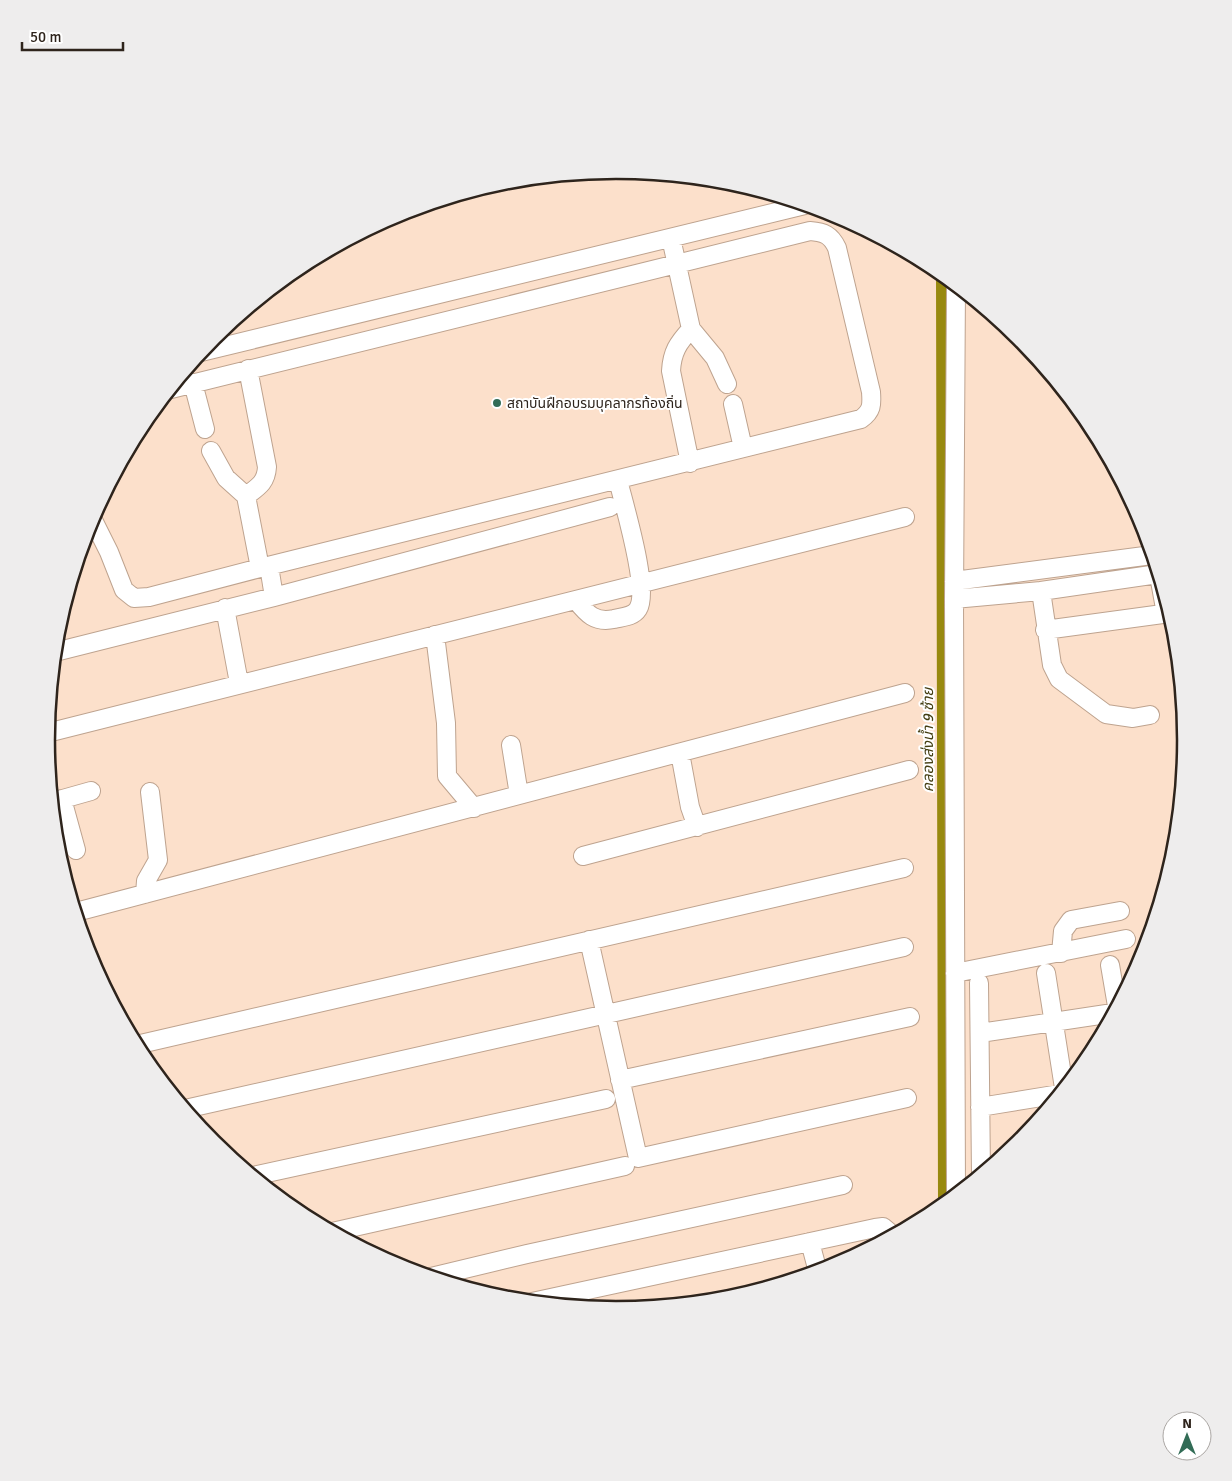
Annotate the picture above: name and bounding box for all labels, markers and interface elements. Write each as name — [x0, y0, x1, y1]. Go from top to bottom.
scale bar — [22, 20, 124, 52]
text: 50 m — [30, 28, 61, 46]
place label: สถาบันฝึกอบรมบุคลากรท้องถิ่น — [507, 394, 683, 412]
marker: สถาบันฝึกอบรมบุคลากรท้องถิ่น — [491, 397, 503, 409]
water label: คลองส่งน้ำ 9 ซ้าย — [917, 687, 937, 792]
north arrow — [1162, 1411, 1212, 1461]
text: N — [1182, 1415, 1192, 1432]

